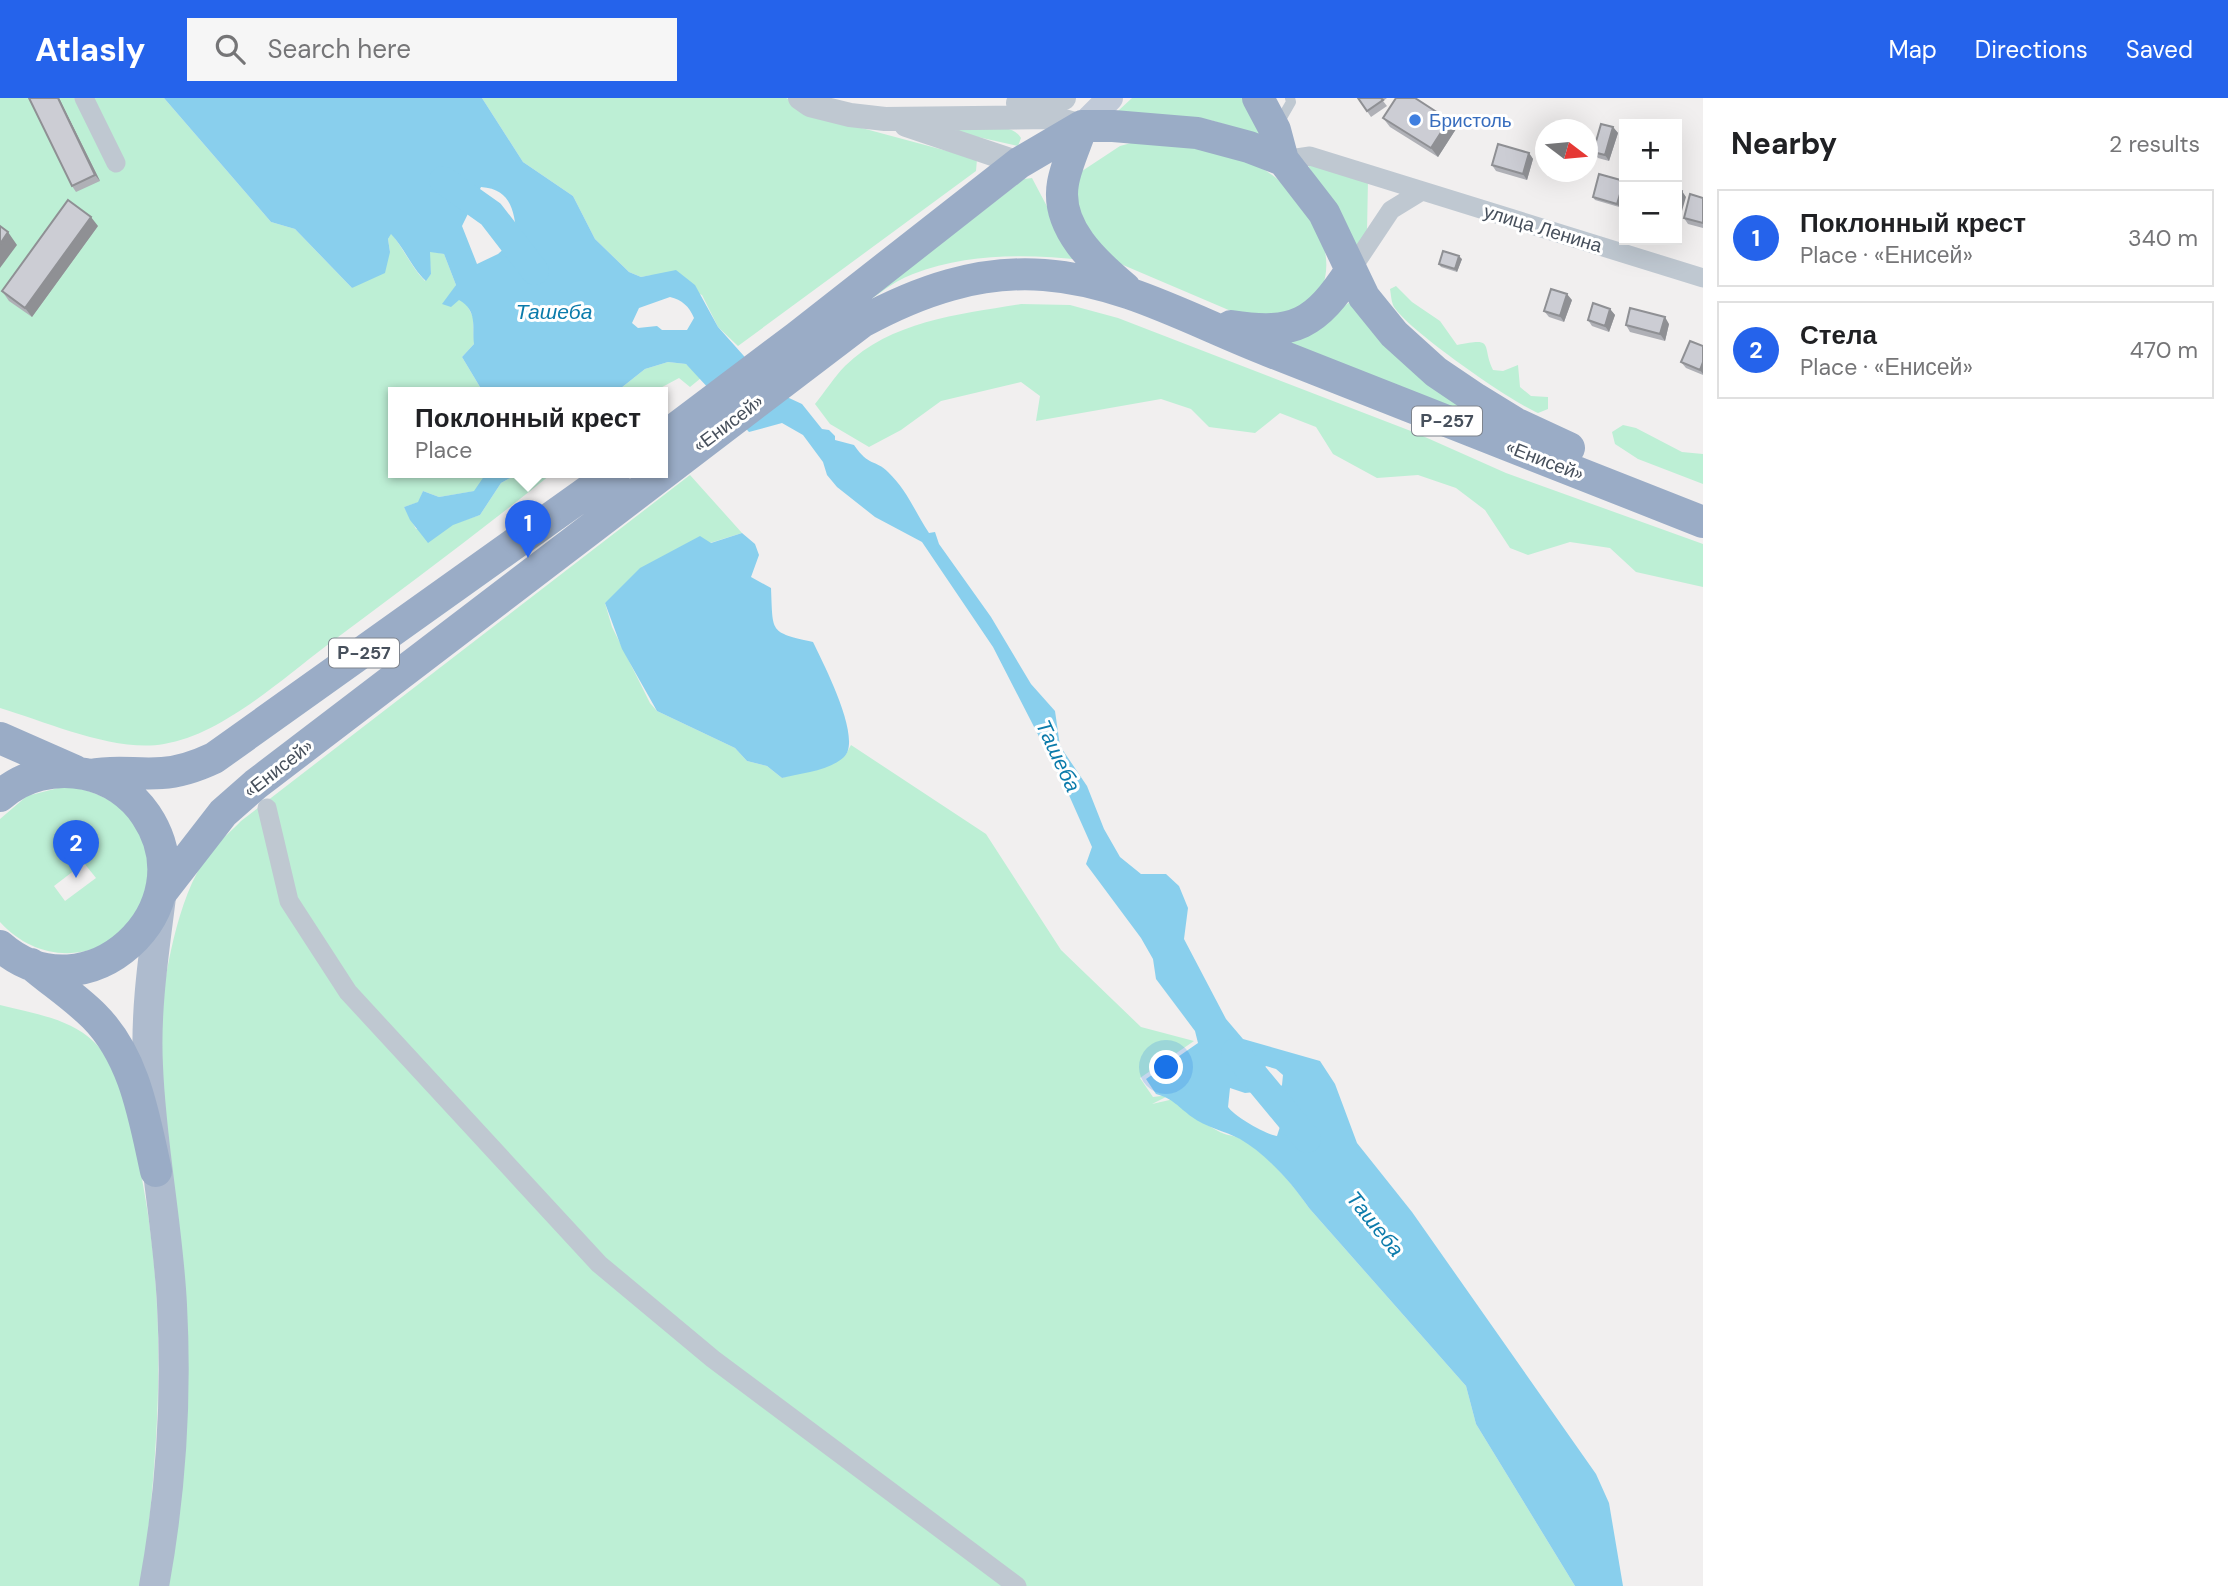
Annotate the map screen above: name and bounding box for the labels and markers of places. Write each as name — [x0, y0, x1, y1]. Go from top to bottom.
place label: Бристоль — [1429, 108, 1512, 133]
marker: Бристоль — [1407, 112, 1423, 128]
pin: 1 — [505, 500, 551, 558]
pin: 2 — [53, 820, 99, 878]

